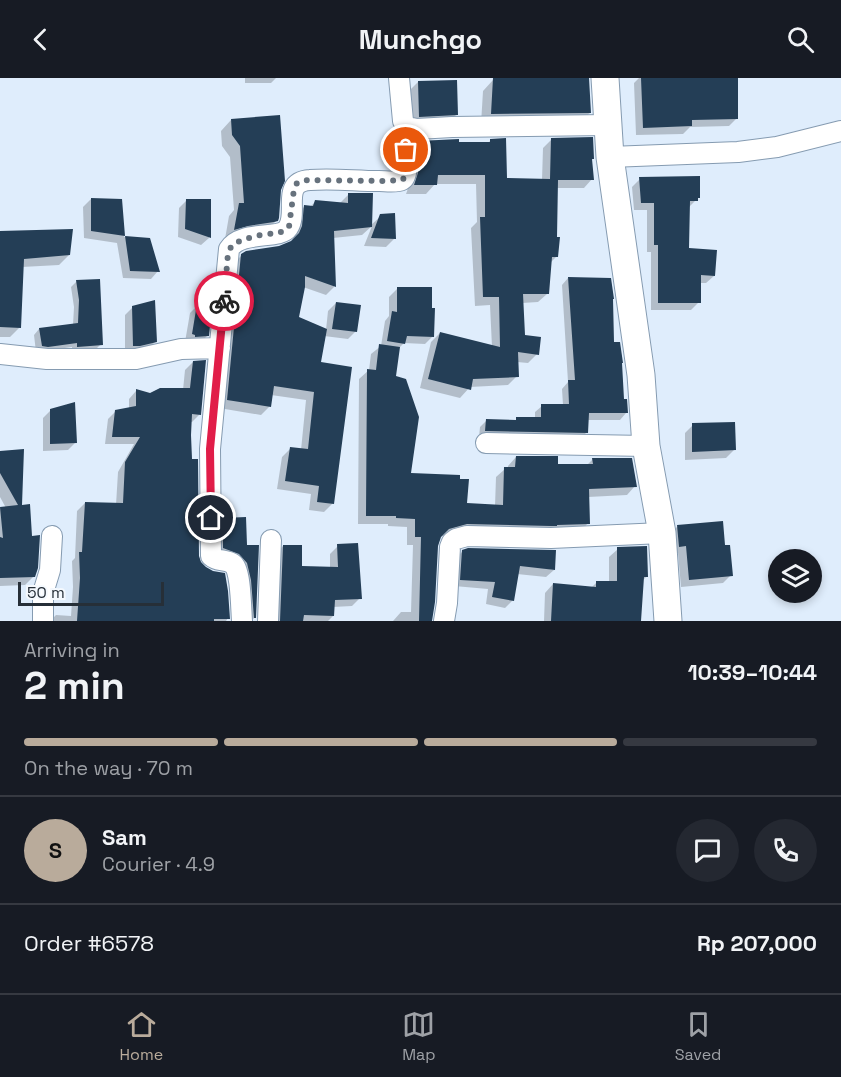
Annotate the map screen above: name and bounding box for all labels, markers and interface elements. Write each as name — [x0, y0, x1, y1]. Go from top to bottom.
text: Munchgo — [359, 22, 482, 57]
icon: back — [24, 23, 57, 56]
icon: search — [784, 23, 817, 56]
pin — [380, 124, 431, 175]
icon: bag — [389, 133, 422, 166]
courier — [194, 271, 254, 331]
icon: bike — [208, 285, 241, 318]
pin — [185, 492, 236, 543]
icon: home — [194, 501, 227, 534]
map controls — [768, 549, 822, 603]
button: layers — [768, 549, 822, 603]
scale bar — [18, 579, 164, 606]
text: 50 m — [27, 582, 65, 603]
text: Arriving in — [24, 637, 120, 663]
text: 10:39–10:44 — [688, 658, 817, 686]
text: 2 min — [24, 661, 125, 710]
text: On the way · 70 m — [24, 755, 193, 781]
button: chat — [676, 819, 739, 882]
button: phone — [754, 819, 817, 882]
text: Sam — [102, 823, 147, 851]
text: S — [49, 836, 62, 864]
text: Courier · 4.9 — [102, 851, 215, 877]
text: Order #6578 — [24, 929, 154, 957]
text: Rp 207,000 — [697, 929, 817, 957]
tab: Home — [120, 1008, 163, 1065]
tab: Map — [402, 1008, 436, 1065]
tab: Saved — [675, 1008, 721, 1065]

